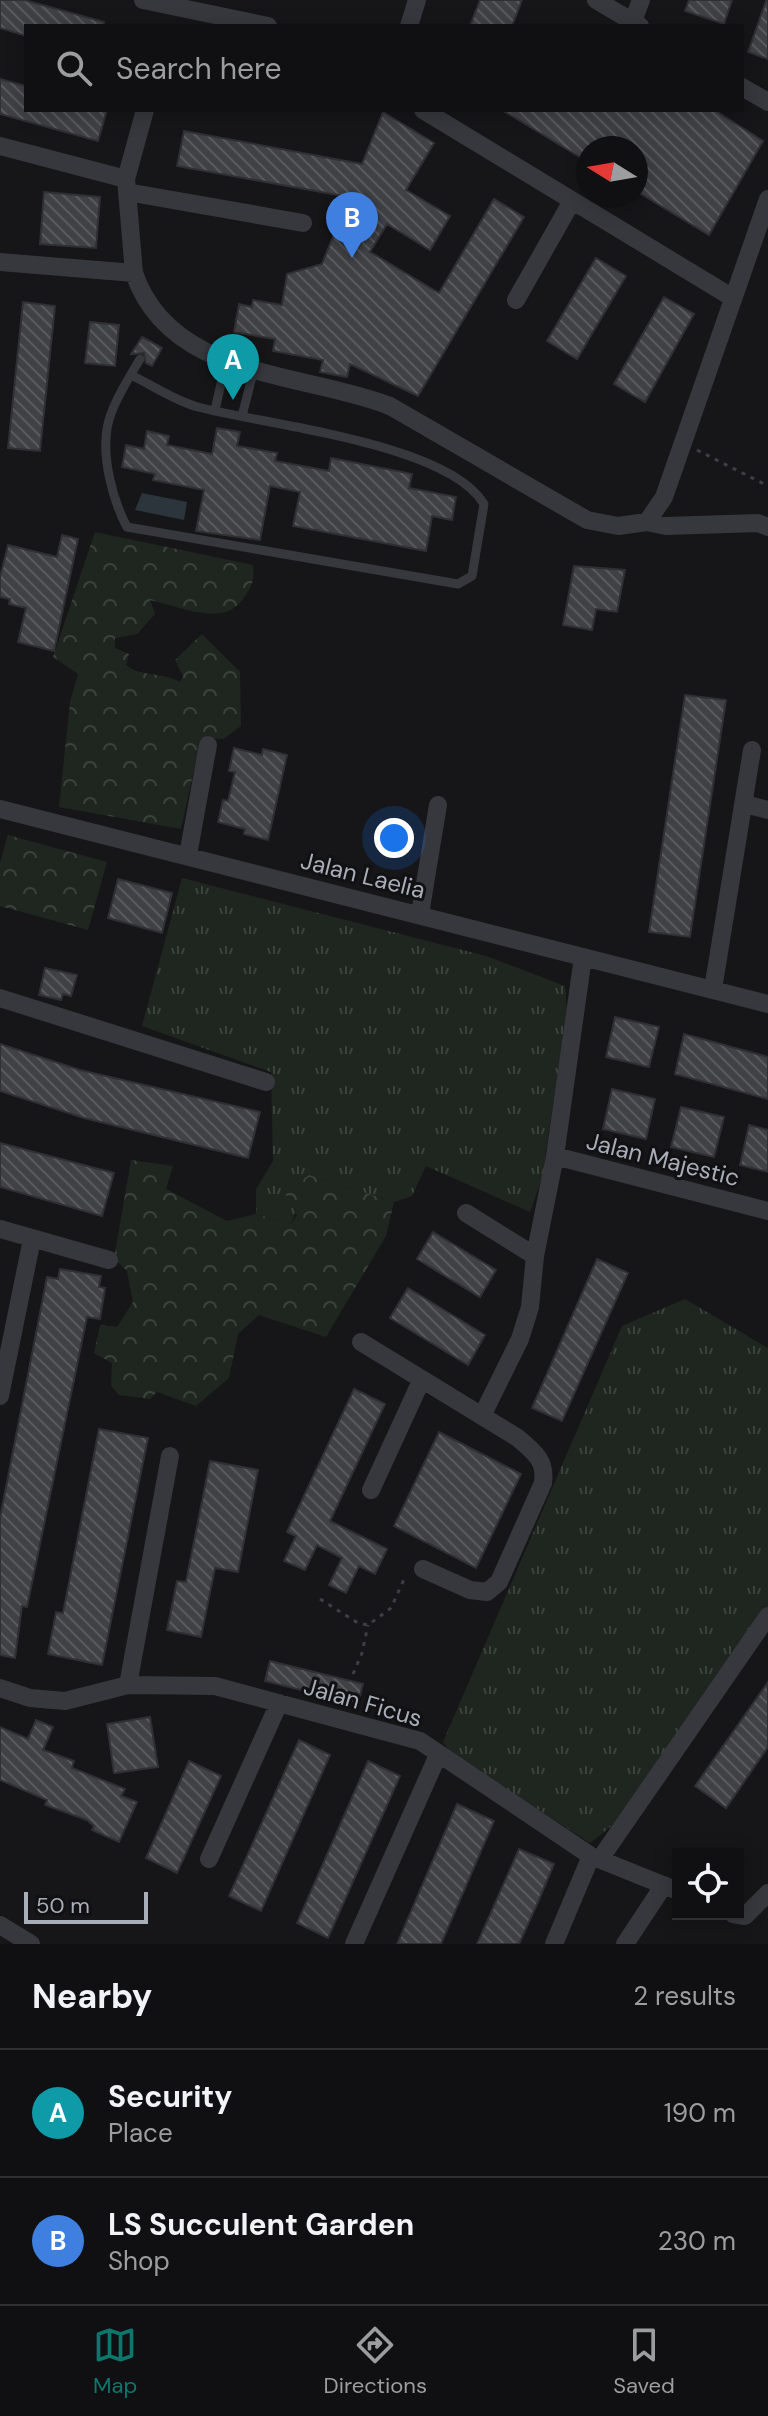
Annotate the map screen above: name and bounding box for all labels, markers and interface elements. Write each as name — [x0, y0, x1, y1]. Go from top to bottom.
search box — [24, 24, 744, 112]
icon: search — [52, 46, 96, 90]
text: Search here — [116, 49, 282, 88]
north arrow — [576, 136, 648, 208]
pin: B — [326, 192, 378, 258]
pin: A — [207, 334, 259, 400]
your location — [374, 818, 414, 858]
street label: Jalan Laelia — [298, 845, 428, 905]
street label: Jalan Majestic — [583, 1125, 743, 1193]
street label: Jalan Ficus — [300, 1670, 426, 1734]
map controls — [672, 1848, 744, 1920]
button: locate — [672, 1848, 744, 1920]
scale bar — [24, 1888, 148, 1924]
text: 50 m — [36, 1891, 90, 1920]
text: Nearby — [32, 1974, 152, 2019]
text: 2 results — [633, 1979, 736, 2013]
text: Security — [108, 2077, 232, 2116]
text: A — [49, 2096, 67, 2130]
text: 190 m — [664, 2096, 736, 2130]
text: Place — [108, 2116, 173, 2150]
text: LS Succulent Garden — [108, 2205, 414, 2244]
text: B — [50, 2224, 66, 2258]
text: 230 m — [658, 2224, 736, 2258]
text: Shop — [108, 2244, 170, 2278]
tab: Map — [93, 2323, 137, 2400]
tab: Directions — [324, 2323, 427, 2400]
tab: Saved — [613, 2323, 675, 2400]

